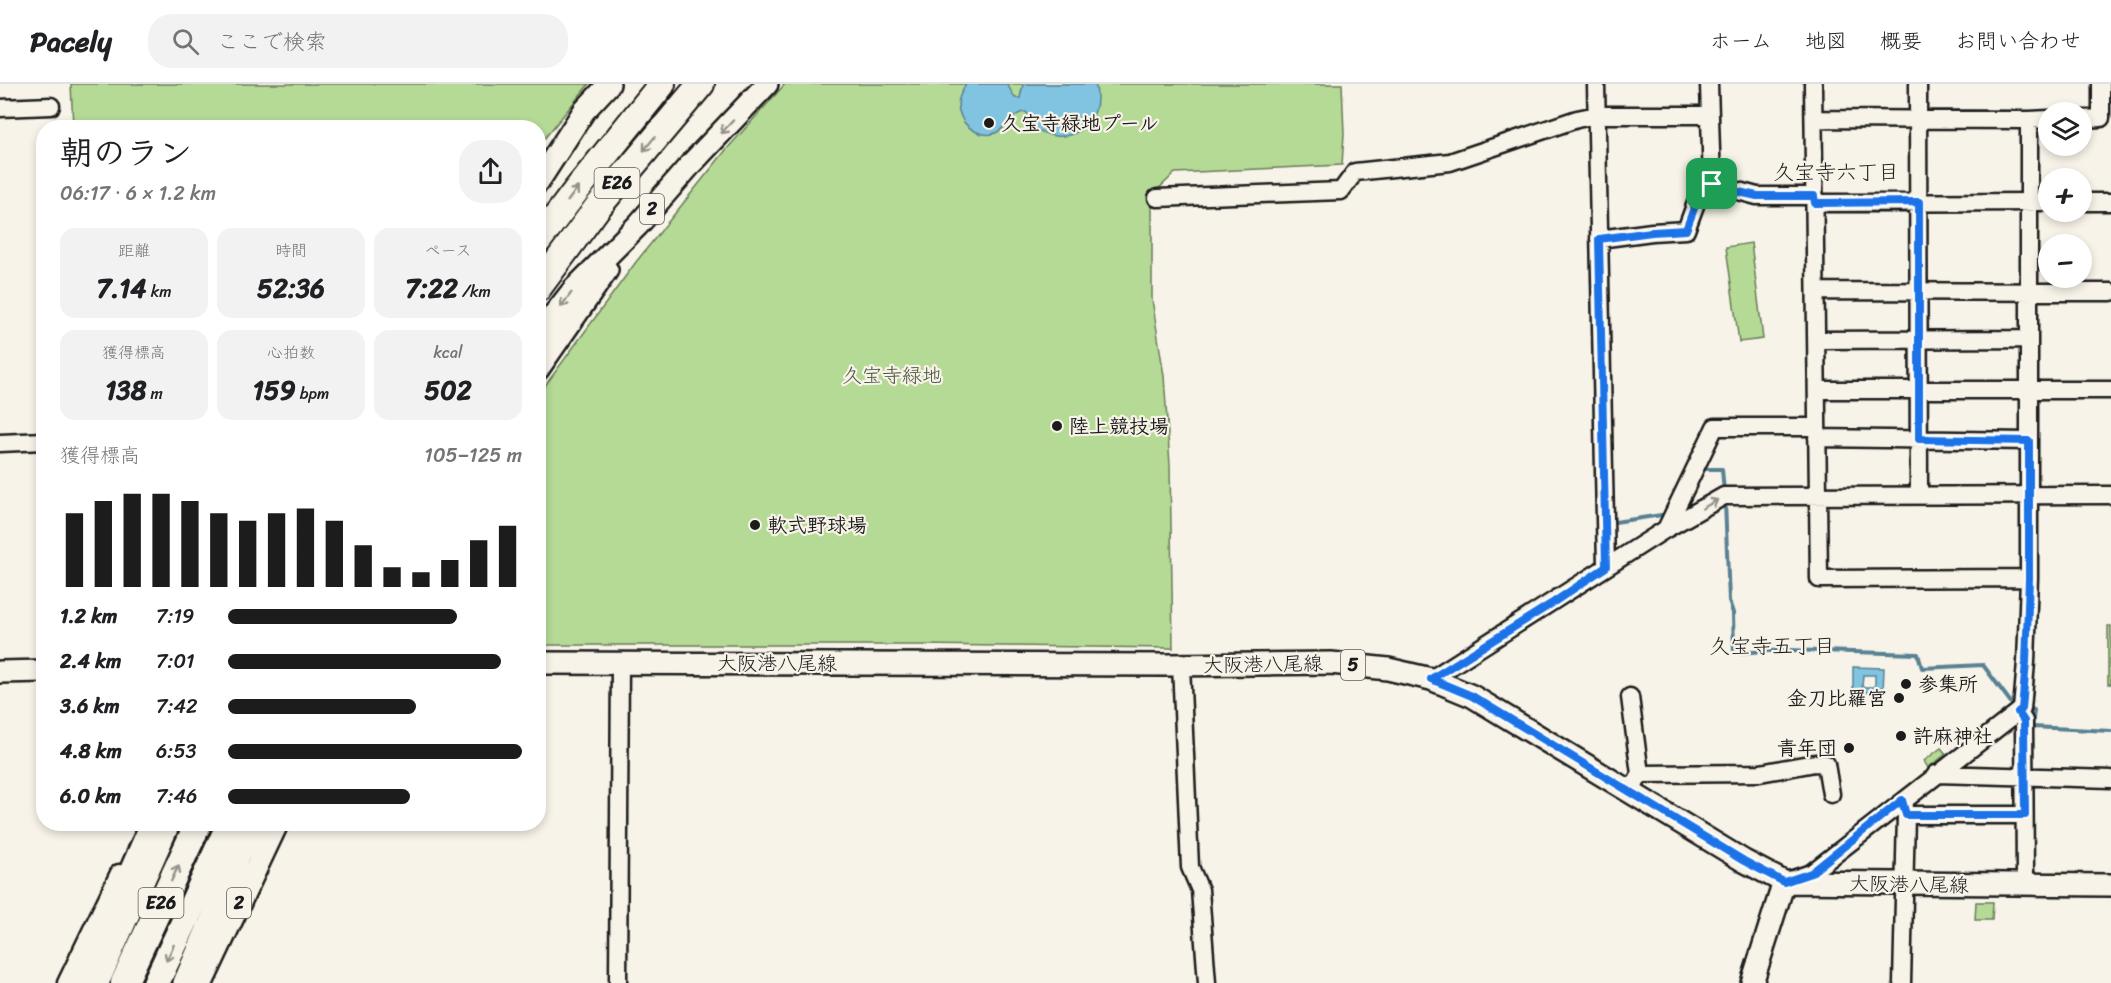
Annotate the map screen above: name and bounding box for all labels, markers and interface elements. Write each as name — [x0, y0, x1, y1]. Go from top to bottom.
search box — [148, 14, 568, 68]
text: Pacely — [30, 17, 112, 66]
text: ここで検索 — [217, 22, 327, 61]
text: ホーム — [1710, 22, 1772, 60]
text: 地図 — [1805, 22, 1847, 60]
text: 概要 — [1880, 22, 1922, 60]
text: お問い合わせ — [1955, 22, 2081, 60]
icon: search — [169, 25, 202, 58]
map controls — [2038, 102, 2092, 288]
button: layers — [2038, 102, 2092, 156]
place label: 久宝寺緑地プール — [1001, 106, 1159, 141]
marker: 久宝寺緑地プール — [982, 116, 996, 130]
one-way arrow — [720, 119, 734, 134]
text: 朝のラン — [60, 124, 192, 182]
one-way arrow — [642, 136, 656, 151]
button: share — [459, 140, 522, 203]
district label: 久宝寺六丁目 — [1773, 153, 1899, 191]
pin — [1686, 158, 1737, 209]
icon: arrive — [1695, 167, 1728, 200]
road number: E26 — [594, 168, 640, 198]
button: + — [2038, 168, 2092, 222]
text: 06:17 · 6 × 1.2 km — [60, 176, 216, 211]
one-way arrow — [567, 187, 580, 203]
road number: 2 — [640, 194, 664, 224]
button: − — [2038, 234, 2092, 288]
text: 距離 — [118, 236, 150, 265]
text: 時間 — [275, 236, 307, 265]
text: ペース — [424, 236, 472, 265]
text: 7.14 — [96, 265, 147, 311]
text: 52:36 — [257, 265, 325, 311]
text: 7:22 — [405, 265, 458, 311]
text: km — [147, 277, 172, 306]
text: /km — [458, 277, 491, 306]
one-way arrow — [559, 292, 572, 308]
text: 獲得標高 — [102, 338, 166, 367]
text: 心拍数 — [267, 338, 315, 367]
text: kcal — [433, 338, 463, 367]
park label: 久宝寺緑地 — [842, 358, 942, 393]
text: 138 — [105, 367, 146, 413]
text: 159 — [253, 367, 296, 413]
text: 502 — [424, 367, 472, 413]
text: m — [146, 379, 163, 408]
text: bpm — [296, 379, 329, 408]
place label: 陸上競技場 — [1069, 409, 1169, 444]
marker: 陸上競技場 — [1050, 419, 1064, 433]
text: 獲得標高 — [60, 438, 140, 473]
text: 105–125 m — [424, 438, 522, 473]
one-way arrow — [1701, 498, 1718, 510]
place label: 軟式野球場 — [767, 508, 867, 543]
marker: 軟式野球場 — [748, 518, 762, 532]
text: 1.2 km — [60, 599, 117, 634]
text: 7:19 — [156, 599, 194, 634]
district label: 久宝寺五丁目 — [1709, 627, 1835, 665]
text: 2.4 km — [60, 644, 121, 679]
text: 7:01 — [156, 644, 195, 679]
street label: 大阪港八尾線 — [717, 646, 837, 681]
street label: 大阪港八尾線 — [1203, 646, 1323, 683]
road number: 5 — [1341, 650, 1365, 680]
place label: 参集所 — [1918, 667, 1978, 702]
marker: 参集所 — [1899, 677, 1913, 691]
place label: 金刀比羅宮 — [1787, 681, 1887, 716]
text: 3.6 km — [60, 689, 120, 724]
text: 7:42 — [156, 689, 198, 724]
marker: 金刀比羅宮 — [1892, 691, 1906, 705]
place label: 許麻神社 — [1913, 719, 1993, 754]
marker: 許麻神社 — [1894, 729, 1908, 743]
place label: 青年団 — [1777, 731, 1837, 766]
text: 4.8 km — [60, 734, 122, 769]
text: 6:53 — [156, 734, 197, 769]
marker: 青年団 — [1842, 741, 1856, 755]
text: 6.0 km — [60, 779, 121, 814]
text: 7:46 — [156, 779, 197, 814]
one-way arrow — [170, 864, 182, 882]
street label: 大阪港八尾線 — [1849, 866, 1969, 903]
road number: E26 — [138, 888, 184, 918]
road number: 2 — [227, 888, 251, 918]
one-way arrow — [163, 943, 175, 961]

